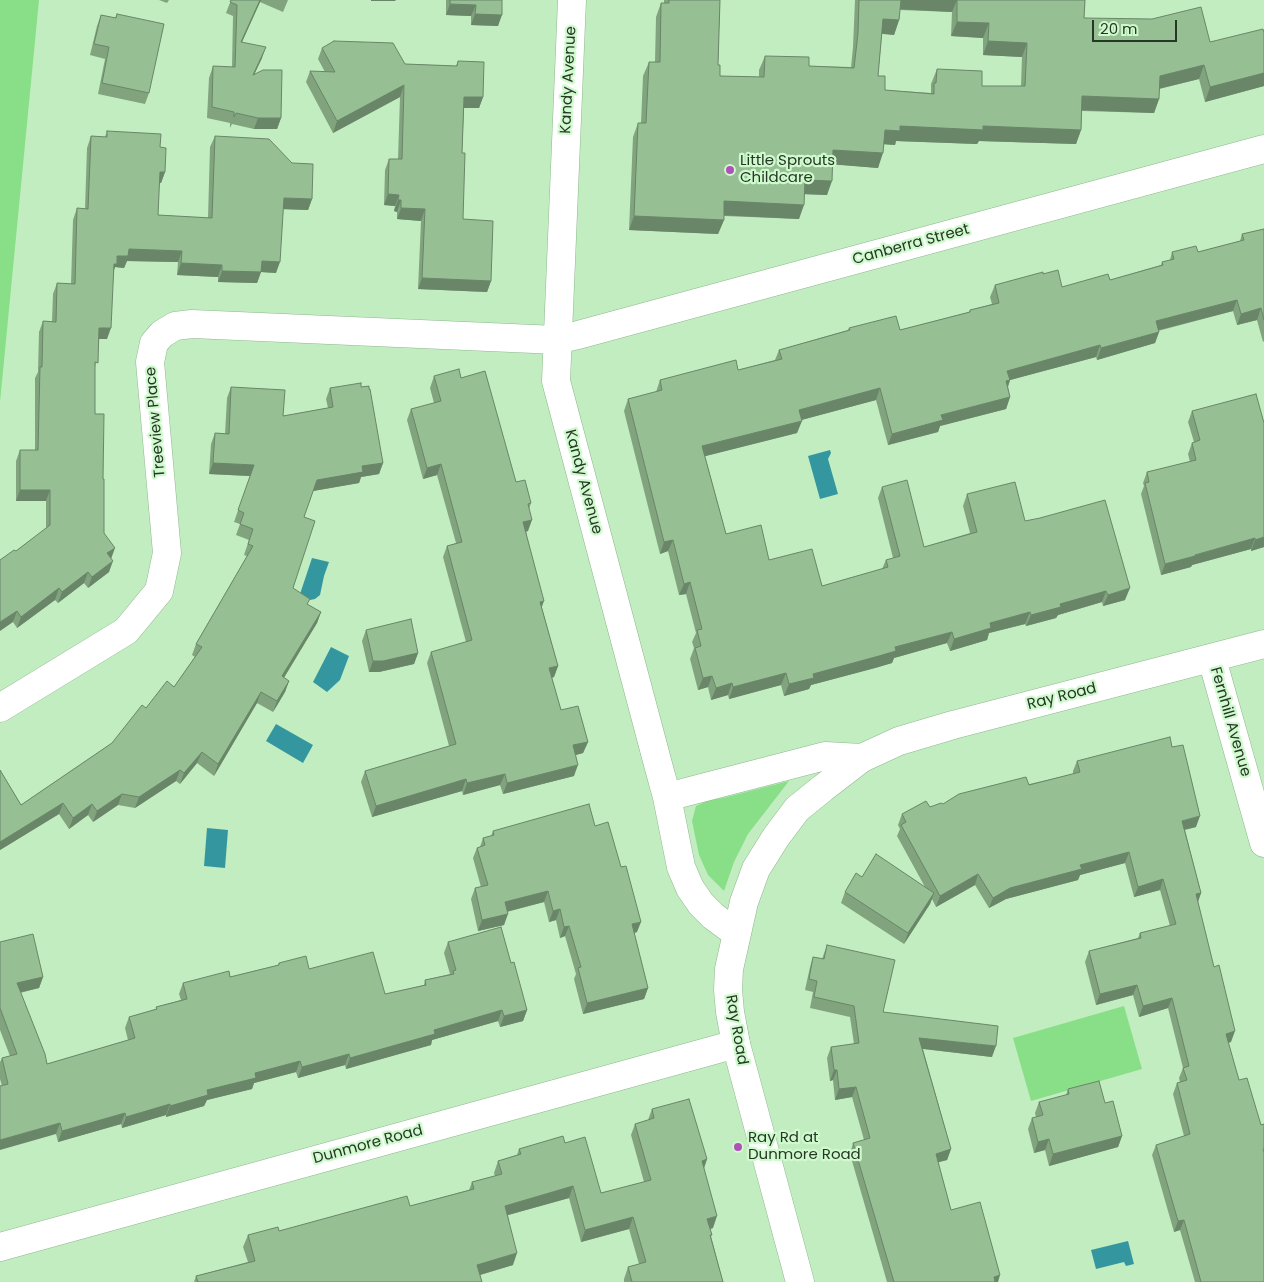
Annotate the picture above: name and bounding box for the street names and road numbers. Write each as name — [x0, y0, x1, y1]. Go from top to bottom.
street label: Kandy Avenue — [557, 26, 581, 134]
street label: Canberra Street — [851, 221, 971, 269]
street label: Treeview Place — [142, 366, 170, 478]
street label: Kandy Avenue — [560, 428, 606, 536]
street label: Fernhill Avenue — [1206, 665, 1254, 779]
street label: Ray Road — [1026, 680, 1098, 714]
street label: Ray Road — [721, 994, 751, 1066]
street label: Dunmore Road — [311, 1122, 425, 1168]

